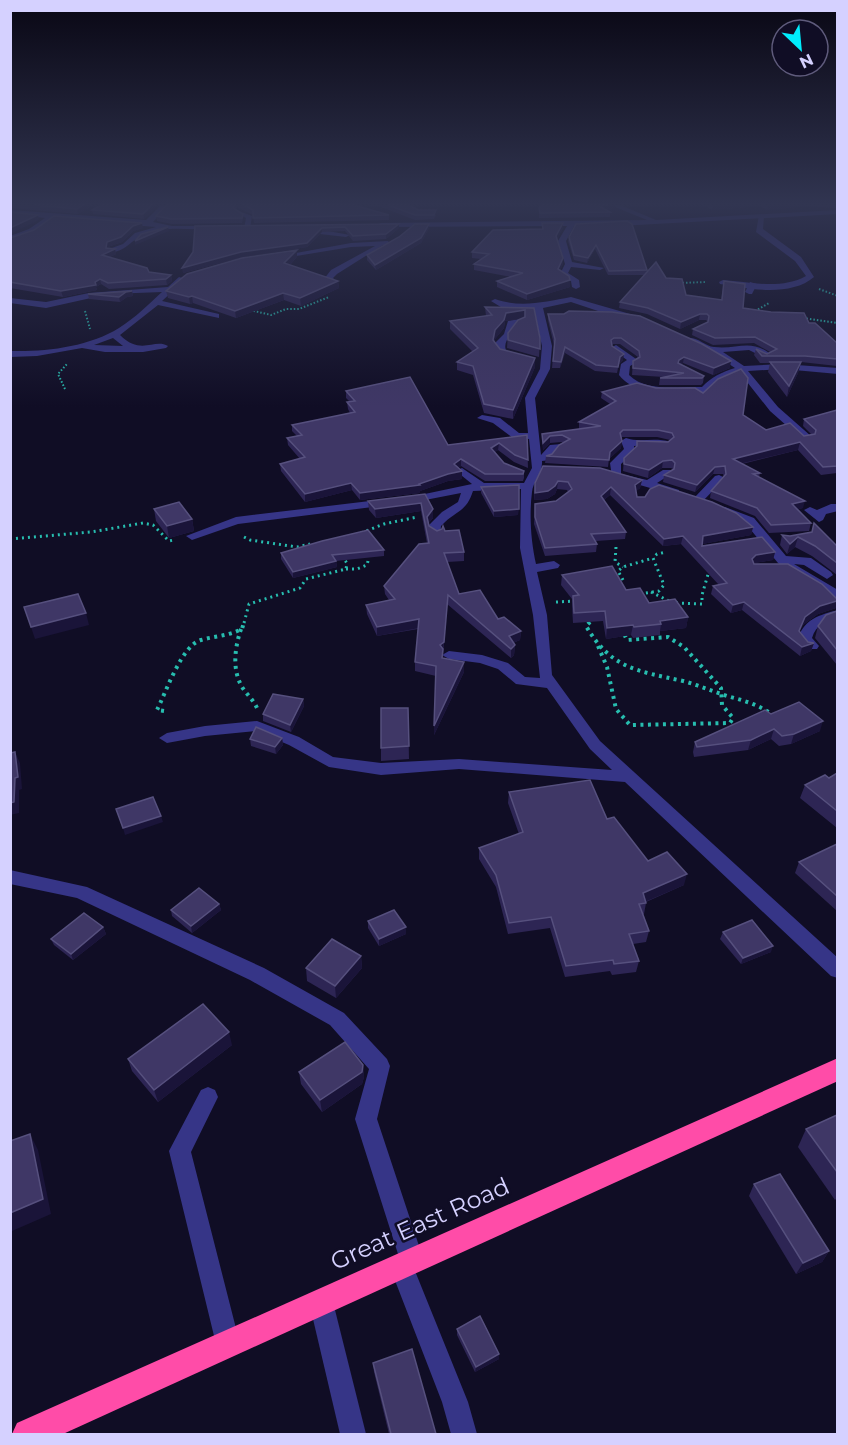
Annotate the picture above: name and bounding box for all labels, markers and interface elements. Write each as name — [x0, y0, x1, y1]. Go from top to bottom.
north arrow — [770, 18, 830, 78]
text: N — [796, 50, 816, 72]
street label: Great East Road — [326, 1171, 514, 1276]

